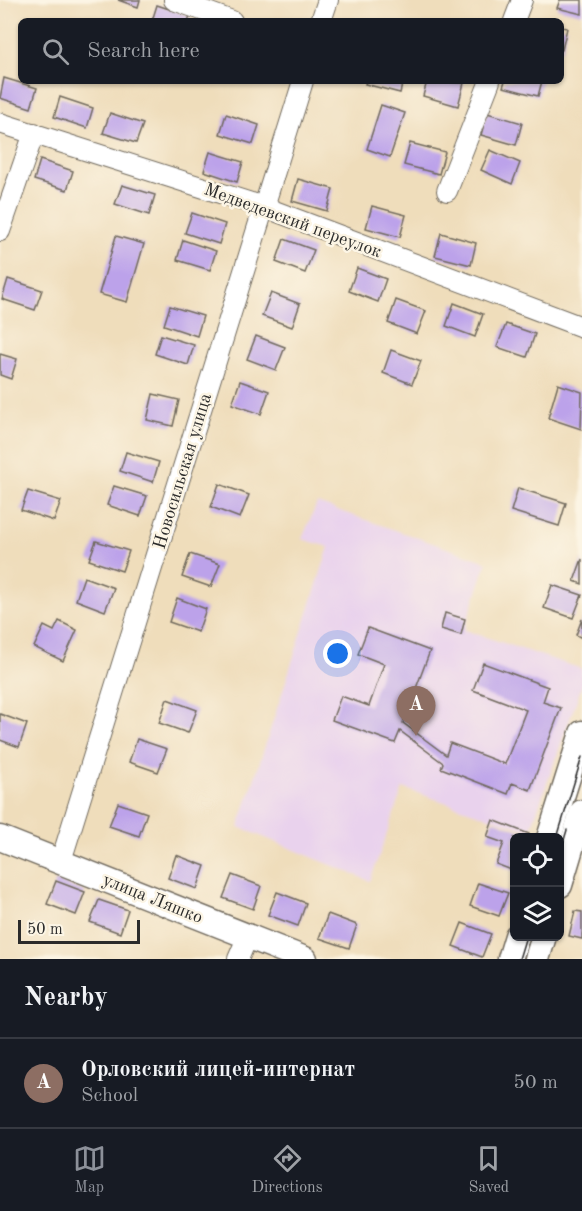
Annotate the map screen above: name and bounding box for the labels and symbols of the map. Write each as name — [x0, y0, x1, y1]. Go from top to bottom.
street label: Медведевский переулок — [202, 180, 384, 261]
street label: Новосильская улица — [151, 391, 215, 551]
your location — [323, 639, 352, 668]
pin: A — [396, 686, 436, 736]
street label: улица Ляшко — [100, 871, 205, 927]
scale bar — [18, 917, 140, 944]

